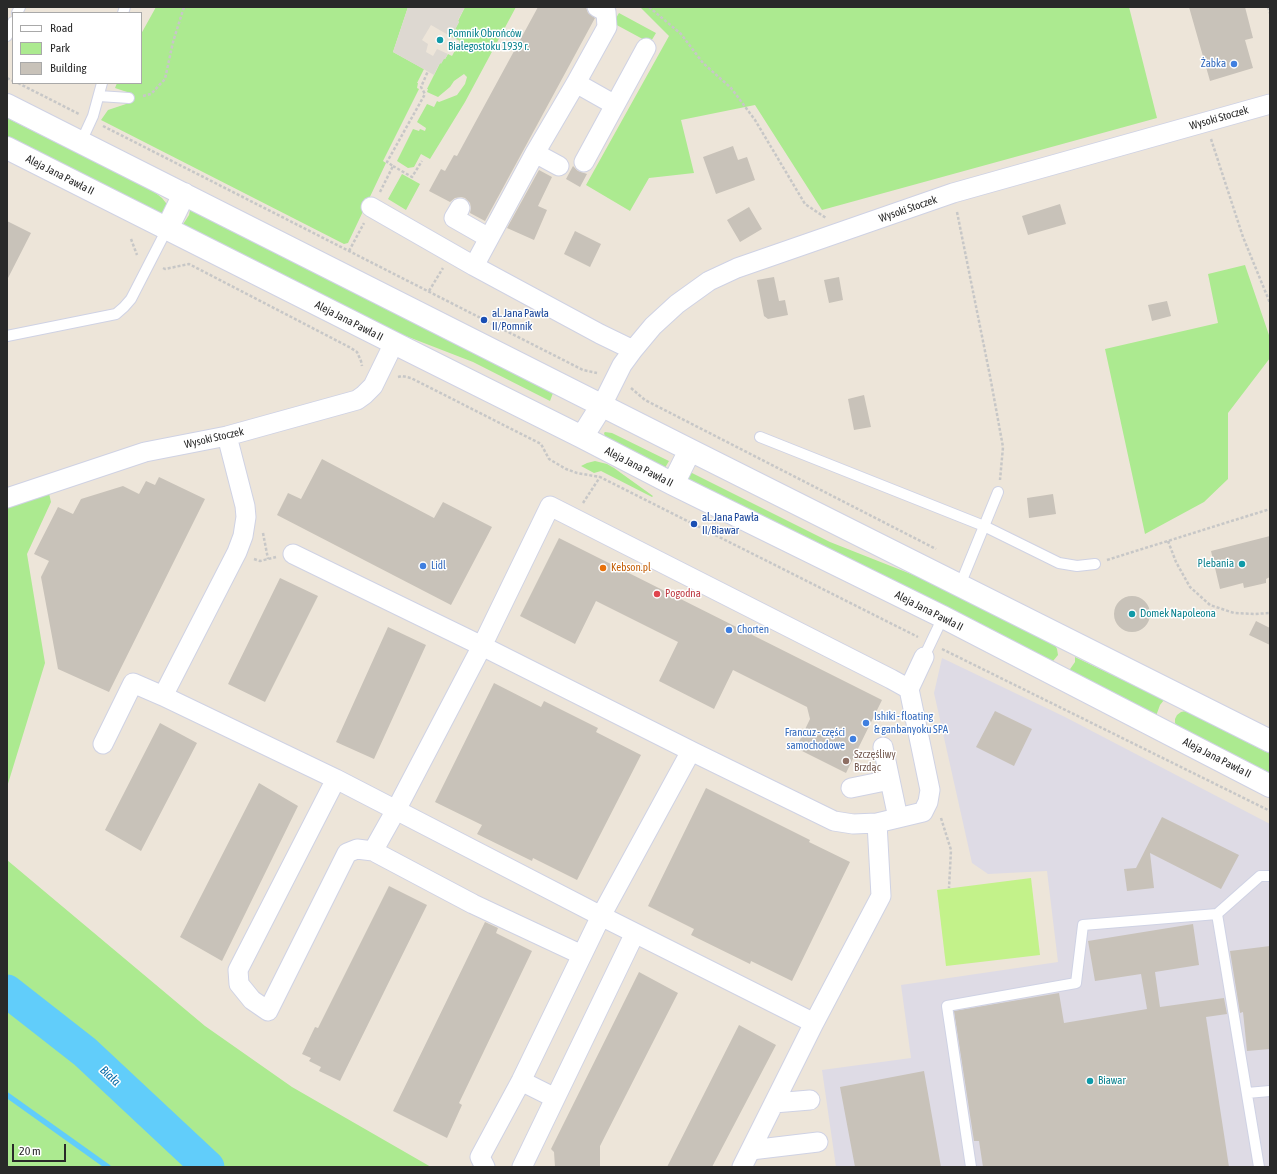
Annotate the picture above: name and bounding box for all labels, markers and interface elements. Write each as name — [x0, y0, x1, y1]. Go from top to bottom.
legend — [12, 12, 142, 84]
text: Road — [50, 21, 73, 35]
place label: Pomnik Obrońców Białegostoku 1939 r. — [448, 27, 529, 53]
marker: Pomnik Obrońców Białegostoku 1939 r. — [435, 35, 445, 45]
text: Park — [50, 41, 70, 55]
place label: Żabka — [1201, 57, 1226, 71]
marker: Żabka — [1229, 59, 1239, 69]
text: Building — [50, 61, 87, 75]
street label: Wysoki Stoczek — [1188, 103, 1250, 133]
street label: Aleja Jana Pawła II — [24, 152, 96, 198]
street label: Wysoki Stoczek — [877, 193, 939, 225]
street label: Aleja Jana Pawła II — [313, 298, 385, 344]
place label: al. Jana Pawła II/Pomnik — [492, 307, 549, 333]
marker: al. Jana Pawła II/Pomnik — [479, 315, 489, 325]
street label: Wysoki Stoczek — [183, 425, 245, 451]
street label: Aleja Jana Pawła II — [603, 444, 675, 490]
place label: al. Jana Pawła II/Biawar — [702, 511, 759, 537]
marker: al. Jana Pawła II/Biawar — [689, 519, 699, 529]
place label: Plebania — [1198, 557, 1234, 571]
place label: Lidl — [431, 559, 446, 573]
marker: Plebania — [1237, 559, 1247, 569]
marker: Lidl — [418, 561, 428, 571]
place label: Kebson.pl — [611, 561, 651, 575]
marker: Kebson.pl — [598, 563, 608, 573]
place label: Pogodna — [665, 587, 701, 601]
street label: Aleja Jana Pawła II — [893, 588, 965, 634]
marker: Pogodna — [652, 589, 662, 599]
place label: Domek Napoleona — [1140, 607, 1216, 621]
marker: Domek Napoleona — [1127, 609, 1137, 619]
place label: Chorten — [737, 623, 769, 637]
marker: Chorten — [724, 625, 734, 635]
place label: Ishiki - floating & ganbanyoku SPA — [874, 710, 948, 736]
marker: Ishiki - floating & ganbanyoku SPA — [861, 718, 871, 728]
place label: Francuz - części samochodowe — [785, 726, 845, 752]
marker: Francuz - części samochodowe — [848, 734, 858, 744]
street label: Aleja Jana Pawła II — [1181, 735, 1253, 781]
place label: Szczęśliwy Brzdąc — [854, 748, 896, 774]
marker: Szczęśliwy Brzdąc — [841, 756, 851, 766]
water label: Biała — [97, 1063, 123, 1089]
place label: Biawar — [1098, 1074, 1126, 1088]
marker: Biawar — [1085, 1076, 1095, 1086]
scale bar — [14, 1136, 68, 1162]
text: 20 m — [19, 1144, 41, 1158]

